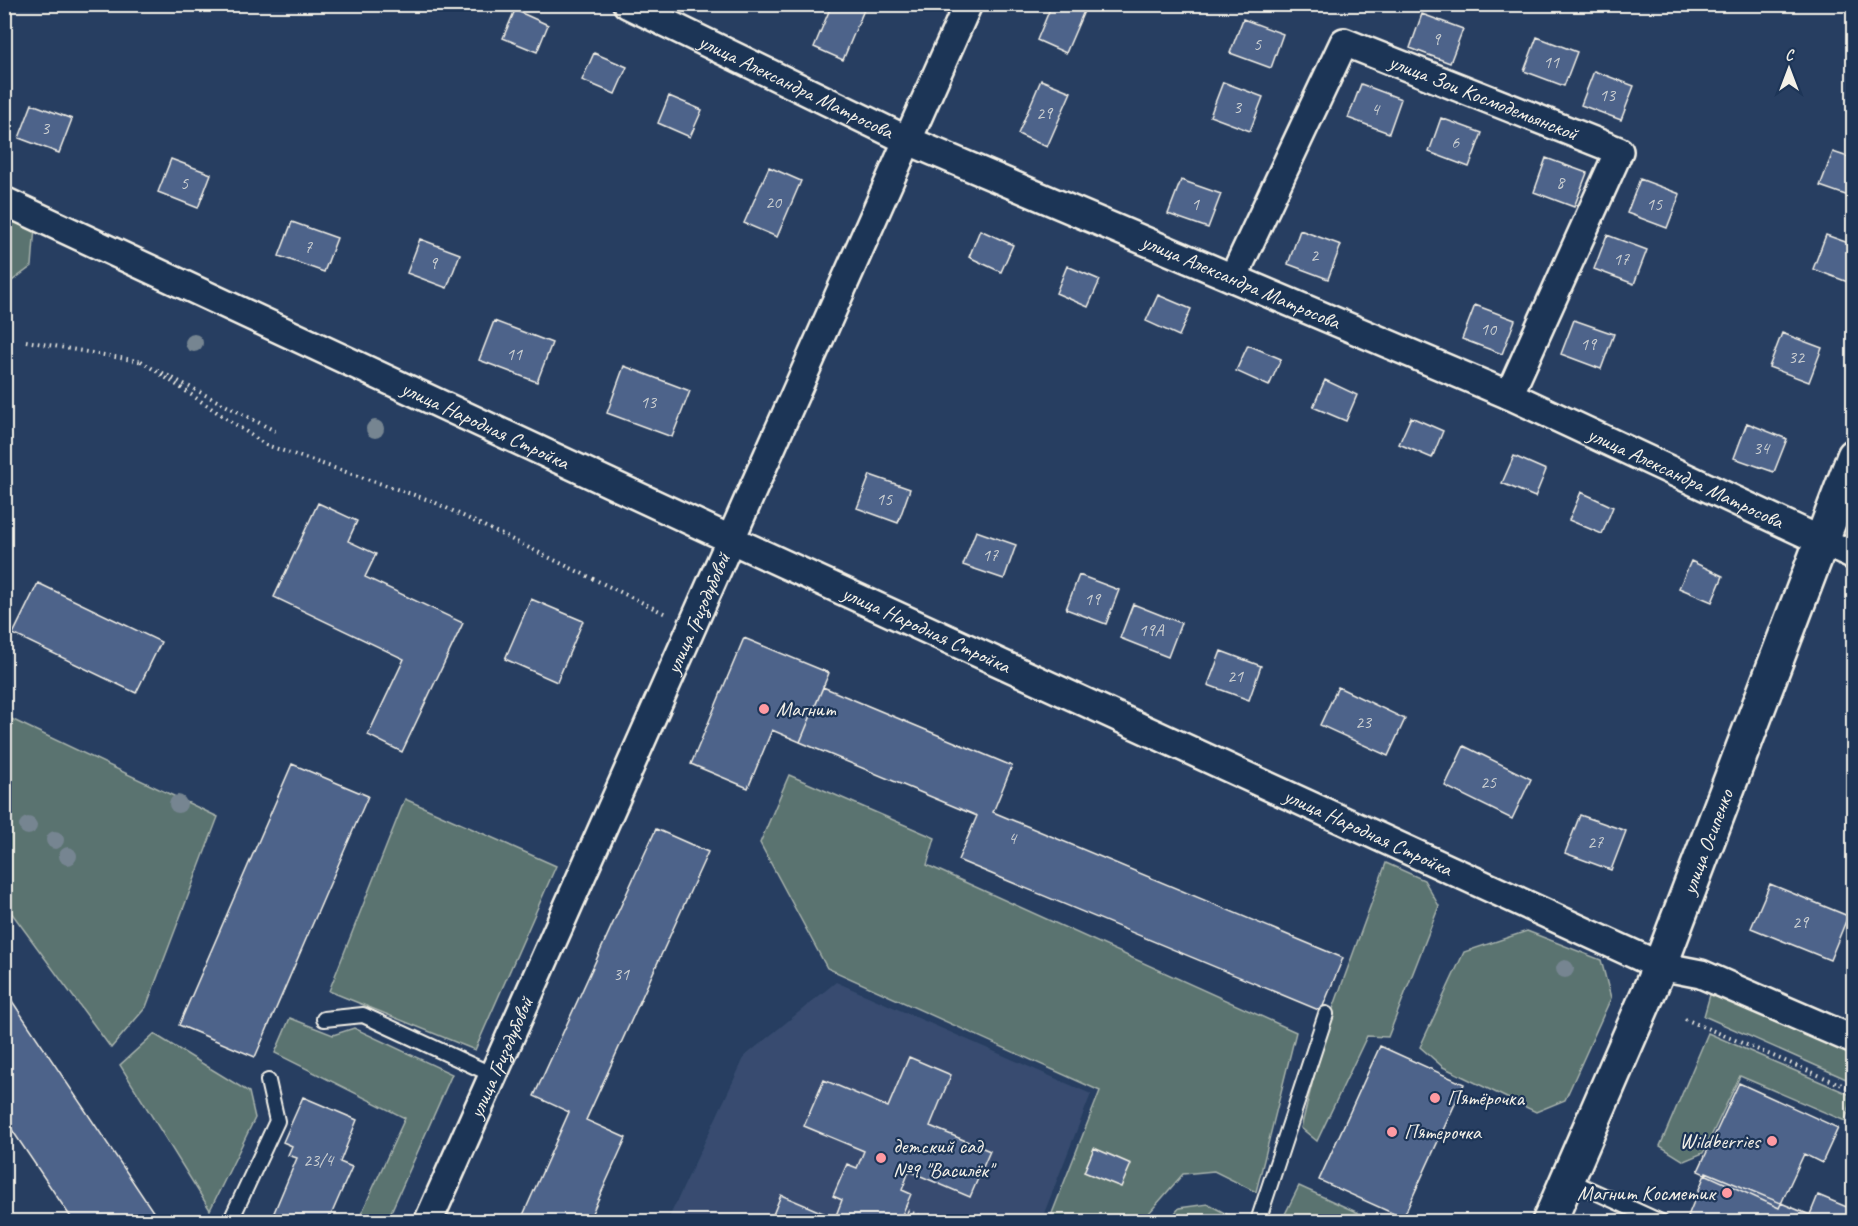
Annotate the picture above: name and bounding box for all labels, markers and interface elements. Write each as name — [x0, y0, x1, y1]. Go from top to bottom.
street label: улица Александра Матросова — [693, 27, 899, 145]
house number: 9 — [1432, 28, 1442, 50]
house number: 5 — [1253, 33, 1262, 55]
north arrow — [1759, 39, 1819, 99]
text: С — [1785, 45, 1795, 65]
street label: улица Зои Космодемьянской — [1384, 48, 1583, 147]
house number: 11 — [1543, 51, 1560, 73]
house number: 13 — [1599, 84, 1617, 106]
house number: 3 — [1233, 96, 1243, 118]
house number: 4 — [1371, 98, 1381, 120]
house number: 29 — [1036, 102, 1054, 124]
house number: 3 — [41, 117, 51, 139]
house number: 6 — [1451, 131, 1460, 153]
house number: 8 — [1556, 171, 1566, 193]
house number: 5 — [180, 172, 189, 194]
house number: 20 — [765, 191, 783, 213]
house number: 1 — [1191, 193, 1200, 215]
house number: 15 — [1646, 193, 1663, 215]
street label: улица Александра Матросова — [1136, 227, 1346, 336]
house number: 7 — [304, 236, 313, 258]
house number: 2 — [1310, 244, 1320, 266]
house number: 17 — [1613, 248, 1630, 270]
house number: 9 — [429, 252, 439, 274]
house number: 10 — [1480, 318, 1498, 340]
house number: 19 — [1580, 333, 1598, 355]
house number: 11 — [506, 343, 523, 365]
house number: 32 — [1788, 346, 1806, 368]
street label: улица Народная Стройка — [396, 374, 575, 476]
house number: 13 — [640, 391, 658, 413]
street label: улица Александра Матросова — [1582, 420, 1789, 535]
house number: 34 — [1753, 437, 1771, 459]
house number: 15 — [876, 488, 893, 510]
house number: 17 — [982, 544, 999, 566]
street label: улица Гризодубовой — [659, 547, 737, 680]
street label: улица Народная Стройка — [836, 579, 1016, 680]
house number: 19 — [1084, 588, 1102, 610]
house number: 19А — [1138, 619, 1165, 641]
house number: 21 — [1227, 665, 1244, 687]
place label: Магнит — [776, 696, 837, 722]
marker: Магнит — [757, 702, 771, 716]
house number: 23 — [1355, 711, 1373, 733]
house number: 25 — [1480, 771, 1497, 793]
street label: улица Народная Стройка — [1278, 781, 1458, 883]
street label: улица Осипенко — [1675, 784, 1740, 900]
house number: 4 — [1008, 827, 1018, 849]
house number: 27 — [1587, 831, 1604, 853]
house number: 29 — [1792, 911, 1810, 933]
house number: 31 — [613, 963, 630, 985]
street label: улица Гризодубовой — [462, 992, 540, 1124]
place label: Пятёрочка — [1447, 1085, 1526, 1111]
marker: Пятёрочка — [1428, 1091, 1442, 1105]
place label: Пятерочка — [1404, 1119, 1483, 1145]
marker: Пятерочка — [1385, 1125, 1399, 1139]
place label: Wildberries — [1680, 1128, 1762, 1154]
place label: детский сад №9 "Василёк" — [893, 1133, 997, 1183]
marker: Wildberries — [1765, 1134, 1779, 1148]
house number: 23/4 — [303, 1149, 335, 1171]
marker: детский сад №9 "Василёк" — [874, 1151, 888, 1165]
place label: Магнит Косметик — [1577, 1180, 1717, 1206]
marker: Магнит Косметик — [1720, 1186, 1734, 1200]

